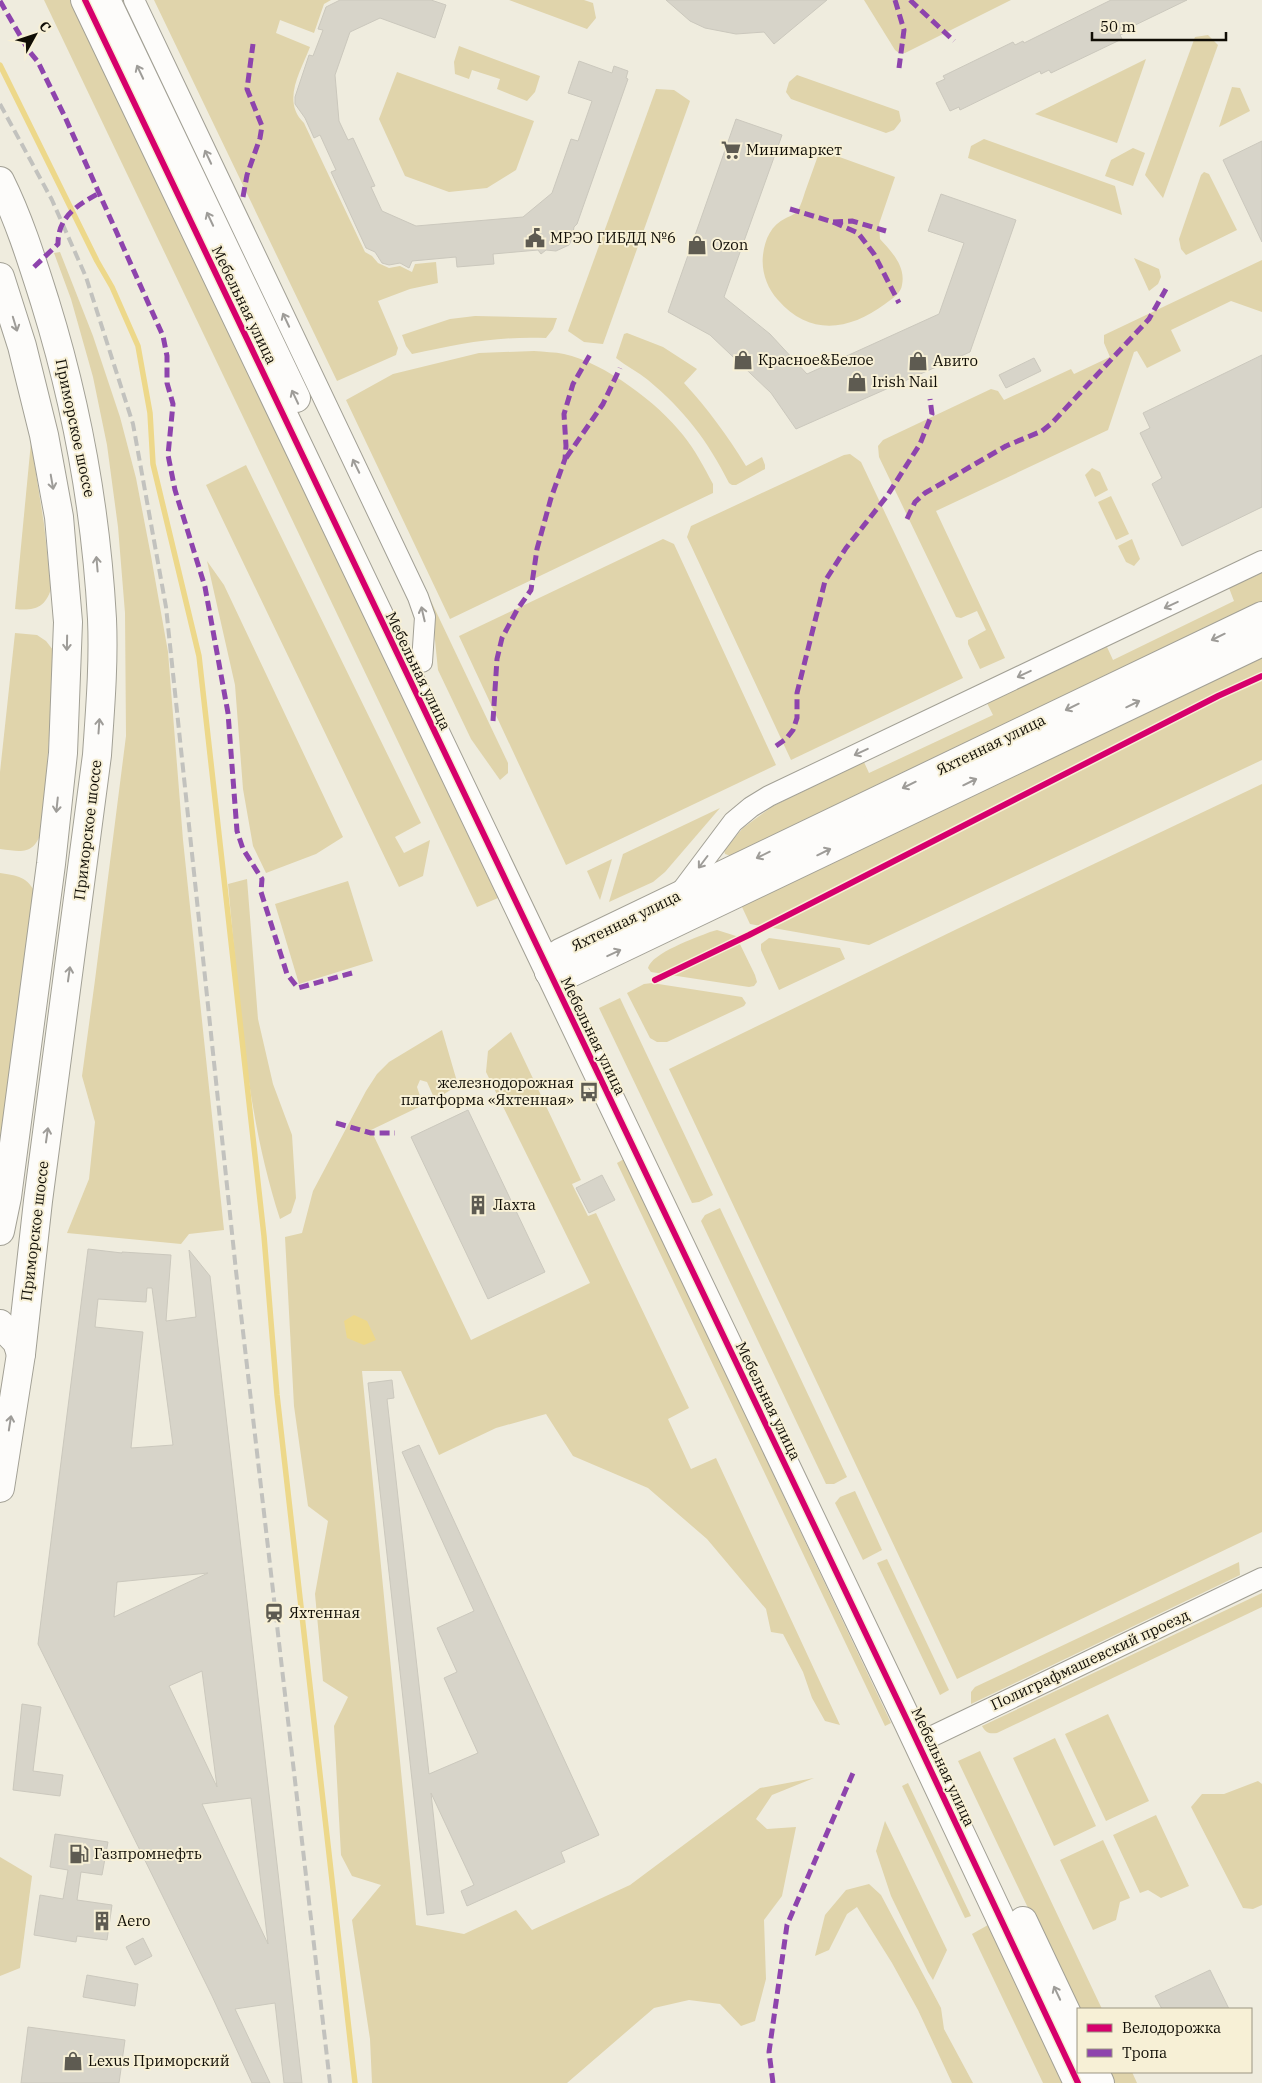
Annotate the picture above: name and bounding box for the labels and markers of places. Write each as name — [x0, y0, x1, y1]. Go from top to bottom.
supermarket icon: Минимаркет — [720, 139, 742, 161]
place label: Минимаркет — [746, 140, 842, 159]
public building icon: МРЭО ГИБДД №6 — [524, 227, 546, 249]
place label: МРЭО ГИБДД №6 — [550, 228, 676, 247]
shop icon: Ozon — [686, 234, 708, 256]
place label: Ozon — [712, 235, 749, 254]
shop icon: Красное&Белое — [732, 349, 754, 371]
place label: Красное&Белое — [758, 350, 874, 369]
shop icon: Авито — [907, 350, 929, 372]
place label: Авито — [933, 351, 978, 370]
shop icon: Irish Nail — [846, 371, 868, 393]
place label: Irish Nail — [872, 372, 938, 391]
place label: железнодорожная платформа «Яхтенная» — [401, 1073, 574, 1109]
bus stop icon: железнодорожная платформа «Яхтенная» — [578, 1081, 600, 1103]
building icon: Лахта — [467, 1194, 489, 1216]
place label: Лахта — [493, 1195, 536, 1214]
station icon: Яхтенная — [263, 1602, 285, 1624]
place label: Яхтенная — [289, 1603, 360, 1622]
fuel station icon: Газпромнефть — [68, 1843, 90, 1865]
place label: Газпромнефть — [94, 1844, 202, 1863]
building icon: Aero — [91, 1910, 113, 1932]
place label: Aero — [117, 1911, 150, 1930]
shop icon: Lexus Приморский — [62, 2050, 84, 2072]
place label: Lexus Приморский — [88, 2051, 230, 2070]

